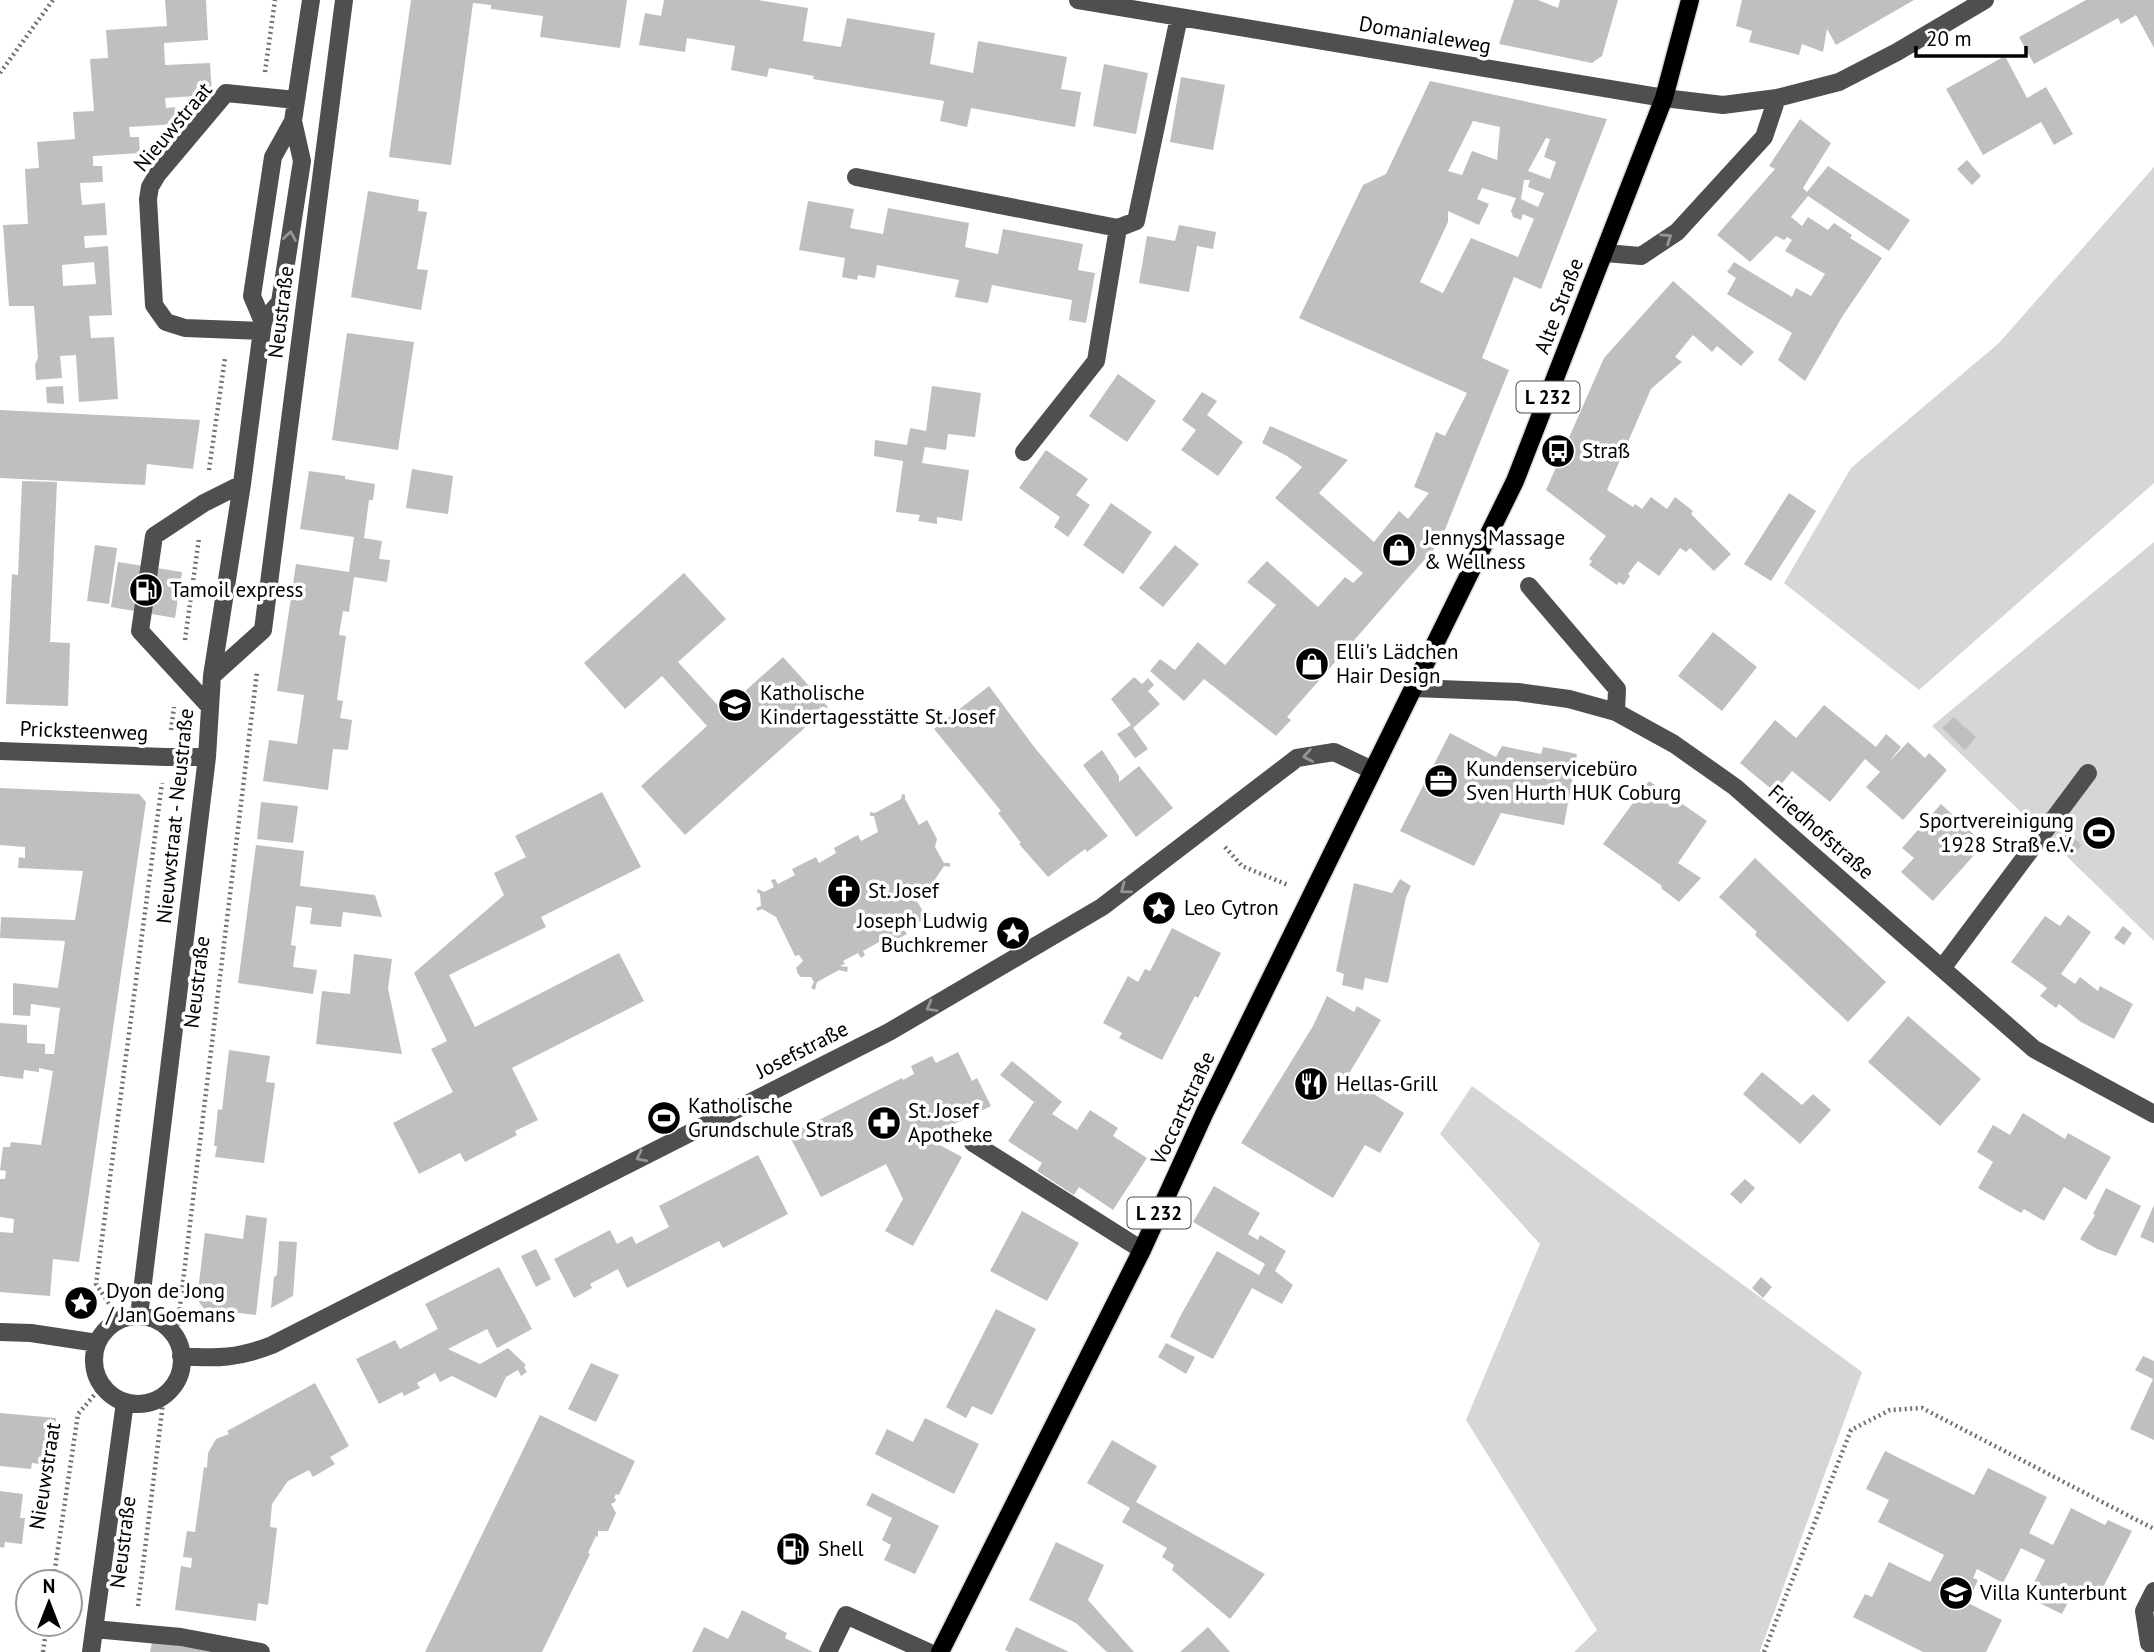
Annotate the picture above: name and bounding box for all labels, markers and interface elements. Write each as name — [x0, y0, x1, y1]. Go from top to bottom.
street label: Domanialeweg — [1357, 10, 1493, 59]
scale bar — [1916, 14, 2026, 58]
text: 20 m — [1926, 25, 1972, 52]
street label: Nieuwstraat — [127, 77, 218, 177]
one-way arrow — [283, 230, 298, 242]
one-way arrow — [1659, 234, 1672, 247]
street label: Alte Straße — [1528, 254, 1589, 358]
street label: Neustraße — [261, 264, 300, 360]
road number: L 232 — [1516, 382, 1580, 412]
bus stop icon: Straß — [1539, 432, 1577, 470]
place label: Straß — [1582, 437, 1630, 464]
place label: Jennys Massage & Wellness — [1423, 524, 1565, 575]
shop icon: Jennys Massage & Wellness — [1380, 531, 1418, 569]
fuel station icon: Tamoil express — [127, 571, 165, 609]
place label: Tamoil express — [170, 576, 303, 603]
place label: Elli's Lädchen Hair Design — [1336, 638, 1459, 689]
shop icon: Elli's Lädchen Hair Design — [1293, 645, 1331, 683]
place label: Katholische Kindertagesstätte St. Josef — [760, 679, 997, 730]
school or university icon: Katholische Kindertagesstätte St. Josef — [716, 686, 754, 724]
street label: Nieuwstraat - Neustraße — [150, 707, 199, 925]
street label: Pricksteenweg — [19, 715, 149, 746]
one-way arrow — [1302, 748, 1314, 763]
place label: Kundenservicebüro Sven Hurth HUK Coburg — [1466, 755, 1681, 806]
office icon: Kundenservicebüro Sven Hurth HUK Coburg — [1422, 762, 1460, 800]
street label: Friedhofstraße — [1763, 778, 1880, 885]
place label: Sportvereinigung 1928 Straß e.V. — [1919, 807, 2074, 858]
sports icon: Sportvereinigung 1928 Straß e.V. — [2080, 814, 2118, 852]
church icon: St. Josef — [825, 872, 863, 910]
place label: St. Josef — [868, 877, 940, 904]
one-way arrow — [1120, 881, 1133, 894]
place icon: Leo Cytron — [1140, 889, 1178, 927]
place label: Leo Cytron — [1184, 894, 1279, 921]
place label: Joseph Ludwig Buchkremer — [856, 907, 988, 958]
place icon: Joseph Ludwig Buchkremer — [994, 914, 1032, 952]
street label: Neustraße — [177, 934, 216, 1030]
one-way arrow — [925, 999, 938, 1012]
street label: Josefstraße — [750, 1015, 853, 1085]
street label: Voccartstraße — [1144, 1047, 1221, 1170]
restaurant icon: Hellas-Grill — [1292, 1065, 1330, 1103]
place label: Hellas-Grill — [1336, 1070, 1438, 1097]
place label: Katholische Grundschule Straß — [688, 1092, 854, 1143]
place label: St. Josef Apotheke — [908, 1097, 993, 1148]
sports icon: Katholische Grundschule Straß — [645, 1099, 683, 1137]
pharmacy icon: St. Josef Apotheke — [865, 1104, 903, 1142]
one-way arrow — [636, 1148, 649, 1162]
road number: L 232 — [1128, 1198, 1190, 1228]
place label: Dyon de Jong / Jan Goemans — [105, 1277, 235, 1328]
place icon: Dyon de Jong / Jan Goemans — [62, 1284, 100, 1322]
street label: Nieuwstraat — [23, 1420, 66, 1531]
street label: Neustraße — [103, 1494, 142, 1590]
fuel station icon: Shell — [774, 1530, 812, 1568]
place label: Shell — [818, 1535, 864, 1562]
north arrow — [14, 1568, 84, 1638]
text: N — [43, 1574, 55, 1598]
school or university icon: Villa Kunterbunt — [1937, 1574, 1975, 1612]
place label: Villa Kunterbunt — [1979, 1579, 2127, 1606]

